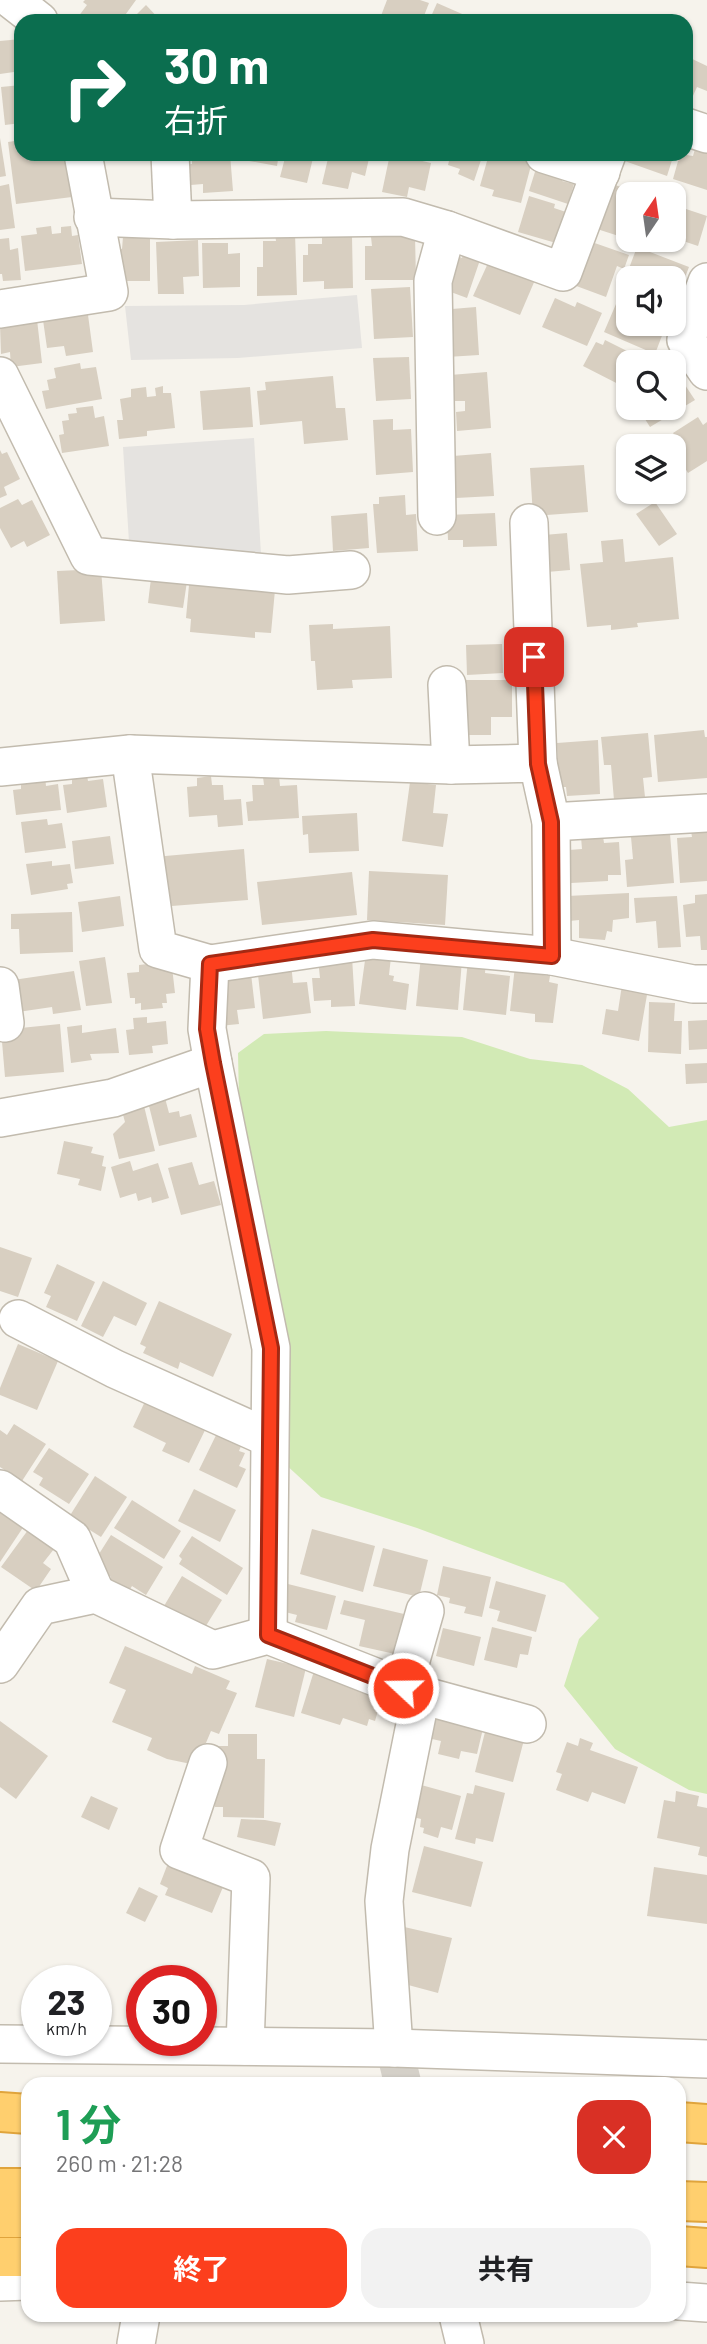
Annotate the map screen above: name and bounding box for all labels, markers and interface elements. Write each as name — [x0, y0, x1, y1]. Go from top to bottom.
text: 30 m — [164, 35, 269, 94]
icon: right — [49, 42, 140, 133]
text: 右折 — [164, 100, 228, 138]
north arrow — [616, 182, 686, 252]
map controls — [616, 182, 686, 504]
button: sound — [616, 266, 686, 336]
button: search — [616, 350, 686, 420]
button: layers — [616, 434, 686, 504]
pin — [504, 627, 564, 687]
icon: arrive — [515, 638, 553, 676]
position arrow — [366, 1651, 440, 1725]
speed limit sign: 30 — [126, 1965, 217, 2056]
text: 23 — [47, 1980, 86, 2022]
text: km/h — [46, 2017, 87, 2039]
text: 1 分 — [56, 2098, 121, 2148]
button: close — [577, 2100, 651, 2174]
text: 260 m · 21:28 — [56, 2149, 183, 2177]
button: 終了 — [56, 2228, 347, 2308]
button: 共有 — [361, 2228, 651, 2308]

